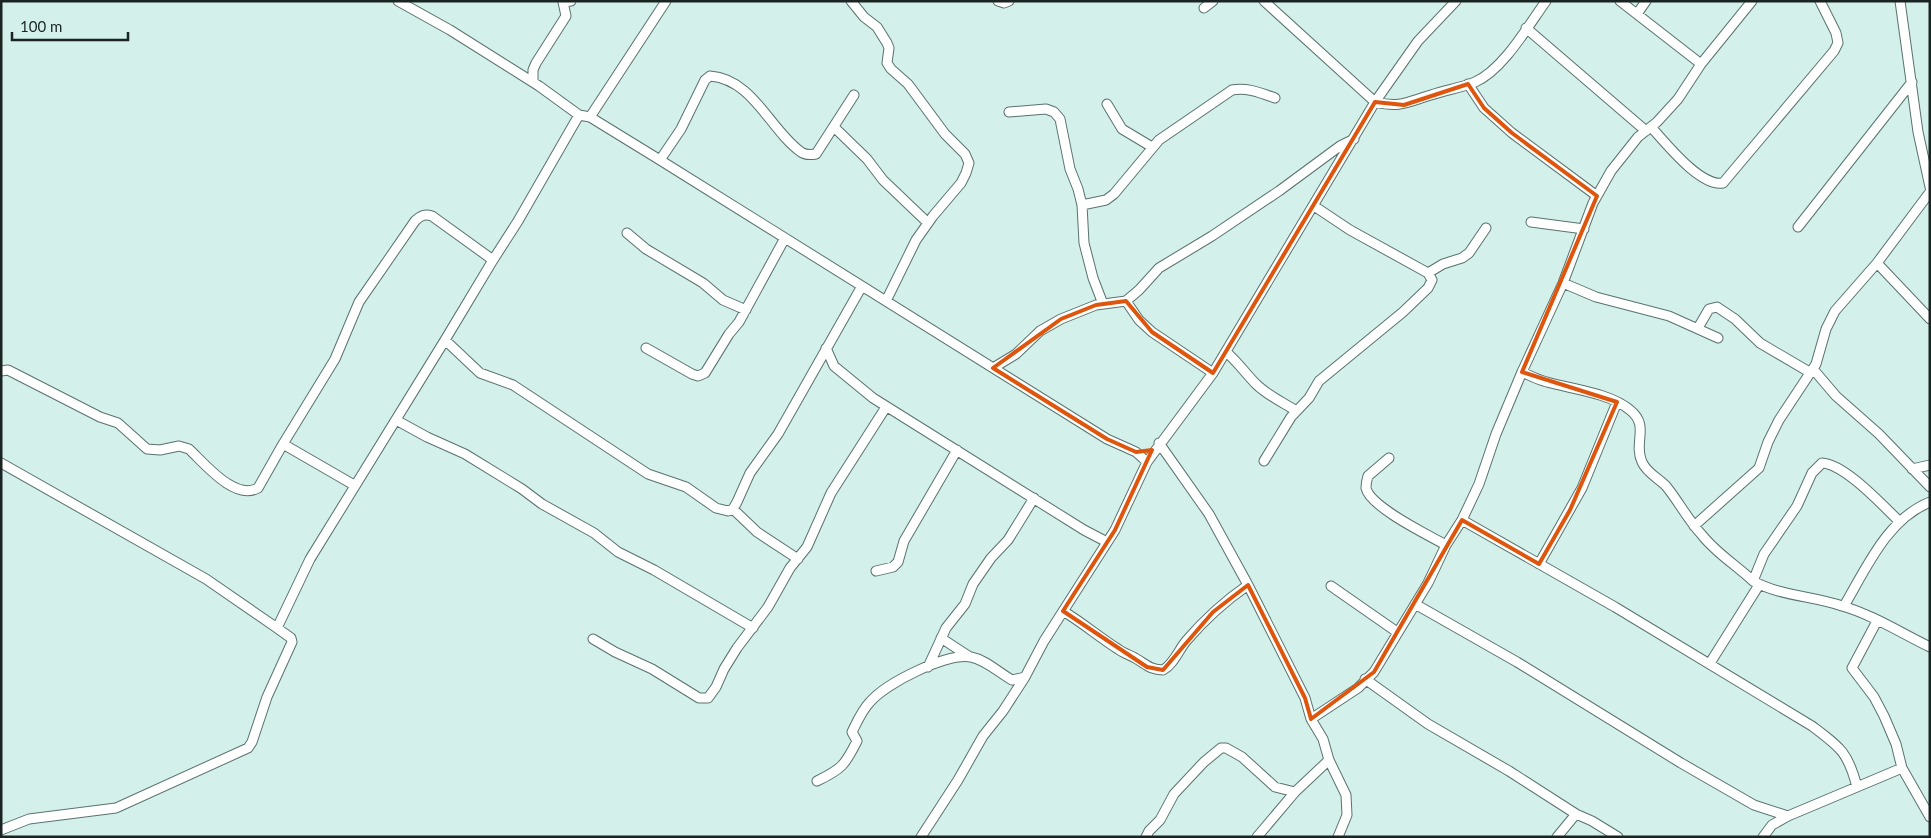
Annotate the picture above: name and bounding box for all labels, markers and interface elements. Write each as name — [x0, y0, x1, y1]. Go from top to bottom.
scale bar — [12, 10, 129, 42]
text: 100 m — [20, 17, 62, 35]

